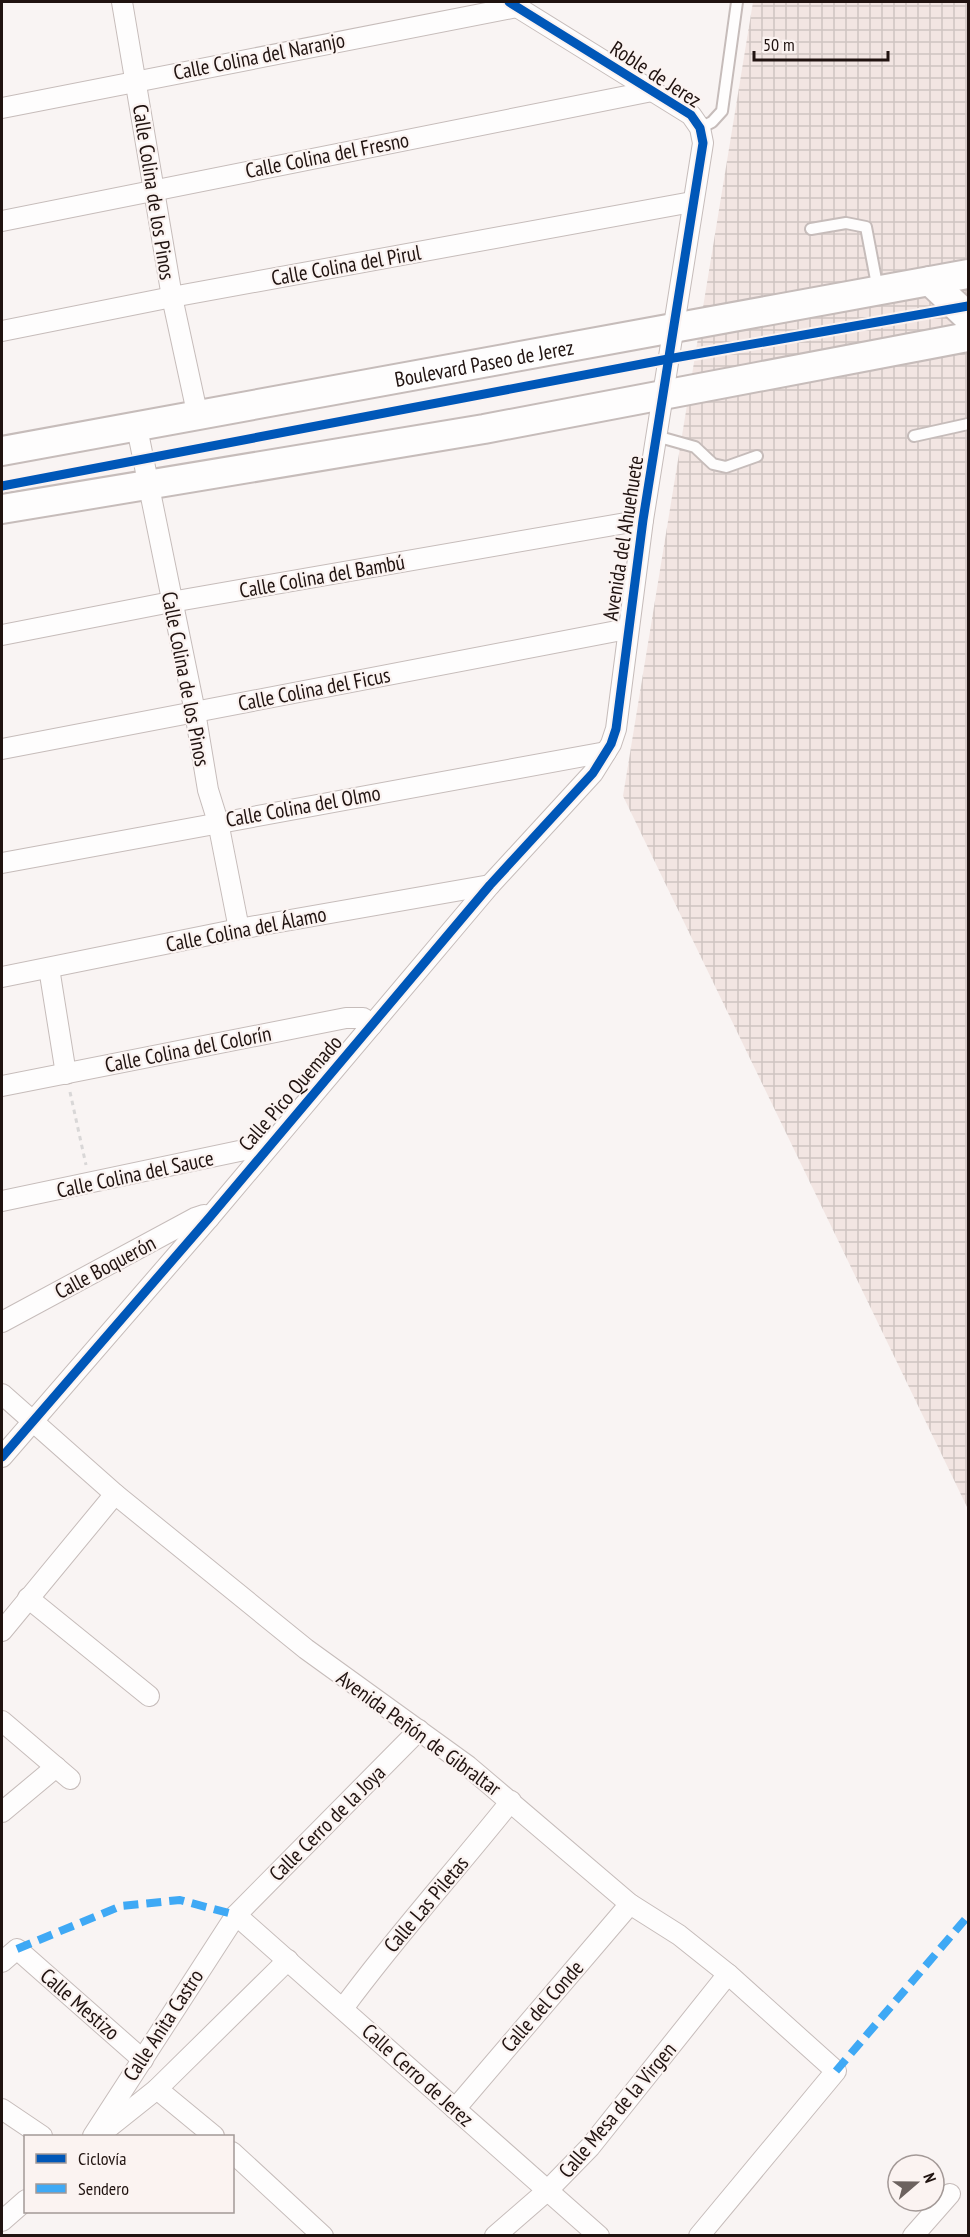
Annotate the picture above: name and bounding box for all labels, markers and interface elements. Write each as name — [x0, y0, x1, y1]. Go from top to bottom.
scale bar — [754, 24, 888, 62]
street label: Calle Colina del Naranjo — [171, 26, 347, 86]
text: 50 m — [763, 33, 795, 56]
street label: Roble de Jerez — [605, 35, 707, 113]
street label: Calle Colina de los Pinos — [127, 102, 181, 282]
street label: Calle Colina del Fresno — [243, 126, 411, 184]
street label: Calle Colina del Pirul — [269, 239, 423, 291]
street label: Boulevard Paseo de Jerez — [392, 333, 576, 392]
street label: Avenida del Ahuehuete — [597, 454, 649, 622]
street label: Calle Colina del Bambú — [237, 548, 407, 604]
street label: Calle Colina de los Pinos — [156, 589, 216, 769]
street label: Calle Colina del Ficus — [236, 661, 392, 717]
street label: Calle Colina del Olmo — [224, 779, 382, 833]
street label: Calle Colina del Álamo — [164, 900, 328, 958]
street label: Calle Colina del Colorín — [102, 1020, 274, 1078]
street label: Calle Pico Quemado — [232, 1029, 348, 1157]
street label: Calle Colina del Sauce — [54, 1144, 216, 1204]
street label: Calle Boquerón — [50, 1229, 160, 1305]
street label: Avenida Peñón de Gibraltar — [332, 1664, 507, 1802]
street label: Calle Cerro de la Joya — [263, 1759, 391, 1887]
street label: Calle Las Piletas — [378, 1850, 474, 1958]
street label: Calle del Conde — [495, 1955, 589, 2057]
street label: Calle Mestizo — [35, 1962, 125, 2046]
street label: Calle Anita Castro — [117, 1964, 209, 2086]
street label: Calle Cerro de Jerez — [357, 2018, 479, 2132]
street label: Calle Mesa de la Virgen — [552, 2037, 682, 2183]
legend — [24, 2135, 234, 2213]
text: Ciclovía — [78, 2147, 126, 2170]
north arrow — [886, 2153, 946, 2213]
text: N — [919, 2170, 941, 2185]
text: Sendero — [78, 2177, 129, 2200]

